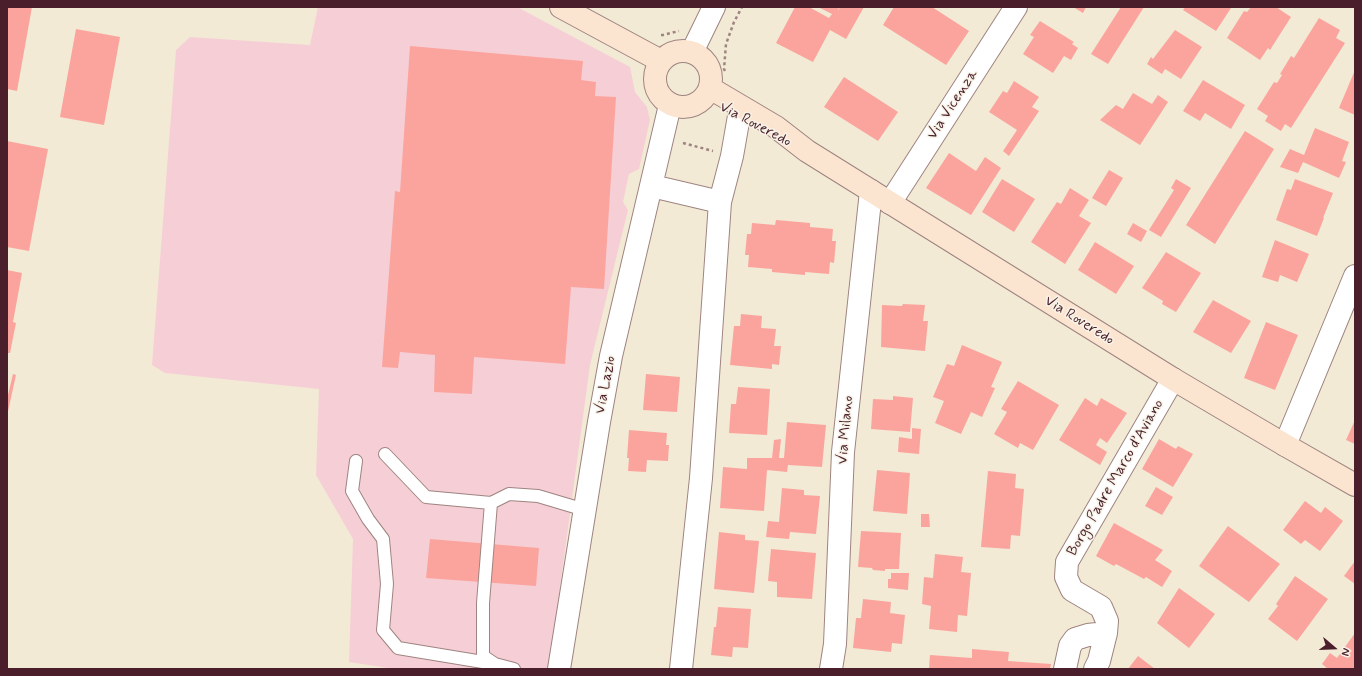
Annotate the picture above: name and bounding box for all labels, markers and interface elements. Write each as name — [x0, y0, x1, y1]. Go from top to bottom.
street label: Via Vicenza — [924, 67, 982, 143]
street label: Via Roveredo — [716, 99, 794, 151]
street label: Via Roveredo — [1041, 293, 1117, 349]
street label: Via Lazio — [592, 354, 620, 416]
street label: Via Milano — [834, 395, 858, 465]
street label: Borgo Padre Marco d’Aviano — [1064, 397, 1168, 559]
north arrow — [1314, 628, 1354, 668]
text: N — [1338, 646, 1353, 658]

